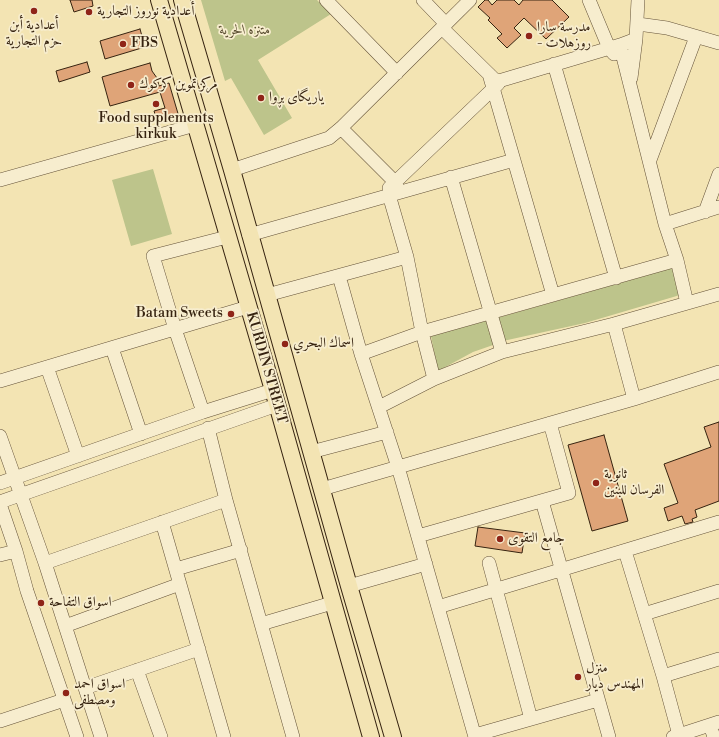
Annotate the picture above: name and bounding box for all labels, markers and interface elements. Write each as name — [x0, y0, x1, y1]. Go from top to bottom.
place label: أعدادية نوروز التجارية — [97, 4, 195, 20]
marker: أعدادية أبن حزم التجارية — [29, 6, 39, 16]
marker: أعدادية نوروز التجارية — [84, 7, 94, 17]
place label: أعدادية أبن حزم التجارية — [6, 18, 62, 50]
place label: مدرسة سارا - روزهلات — [537, 20, 591, 52]
park label: متنزه الحرية — [220, 23, 270, 39]
marker: مدرسة سارا - روزهلات — [524, 31, 534, 41]
place label: FBS — [131, 36, 158, 52]
marker: FBS — [118, 39, 128, 49]
place label: مركز تموين كركوك — [139, 77, 218, 93]
marker: مركز تموين كركوك — [126, 80, 136, 90]
place label: یاریگای بڕوا — [269, 90, 324, 106]
marker: یاریگای بڕوا — [256, 93, 266, 103]
marker: Food supplements kirkuk — [151, 99, 161, 109]
place label: Food supplements kirkuk — [98, 111, 214, 144]
place label: Batam Sweets — [136, 306, 223, 322]
marker: Batam Sweets — [226, 309, 236, 319]
street label: KURDIN STREET — [242, 310, 290, 426]
place label: اسماك البحري — [293, 336, 354, 352]
marker: اسماك البحري — [280, 339, 290, 349]
place label: ثانوية الفرسان للبنين — [604, 467, 664, 500]
marker: ثانوية الفرسان للبنين — [591, 478, 601, 488]
place label: جامع التقوى — [508, 531, 565, 547]
marker: جامع التقوى — [495, 534, 505, 544]
place label: اسواق التفاحة — [49, 595, 112, 611]
marker: اسواق التفاحة — [36, 598, 46, 608]
place label: منزل المهندس ديار — [586, 661, 644, 694]
marker: منزل المهندس ديار — [573, 672, 583, 682]
place label: اسواق احمد ومصطفى — [74, 677, 125, 710]
marker: اسواق احمد ومصطفى — [61, 688, 71, 698]

